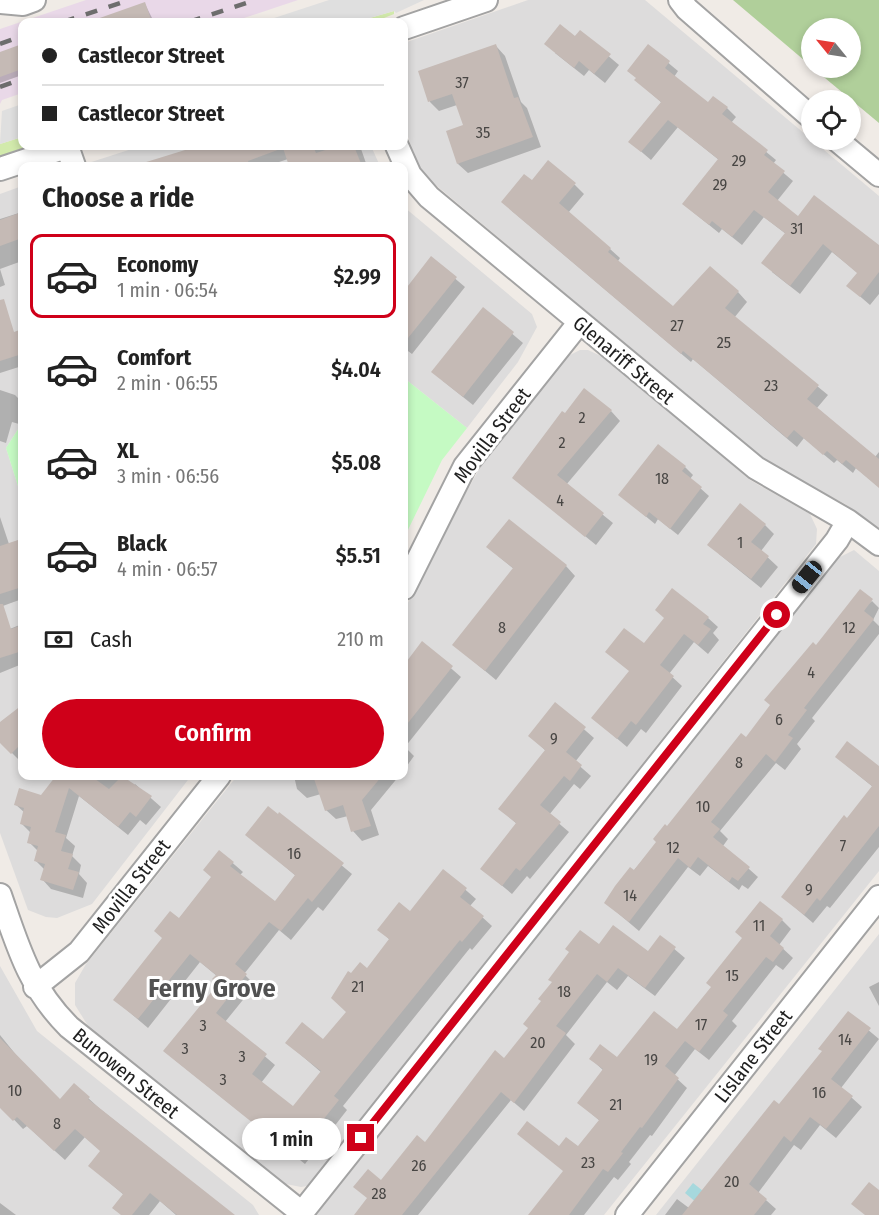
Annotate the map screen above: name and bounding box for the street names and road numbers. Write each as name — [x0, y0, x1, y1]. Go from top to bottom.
street label: Glenariff Street — [568, 311, 680, 410]
street label: Movilla Street — [448, 382, 536, 487]
street label: Movilla Street — [87, 834, 175, 938]
street label: Lislane Street — [709, 1004, 797, 1107]
street label: Bunowen Street — [68, 1023, 184, 1123]

